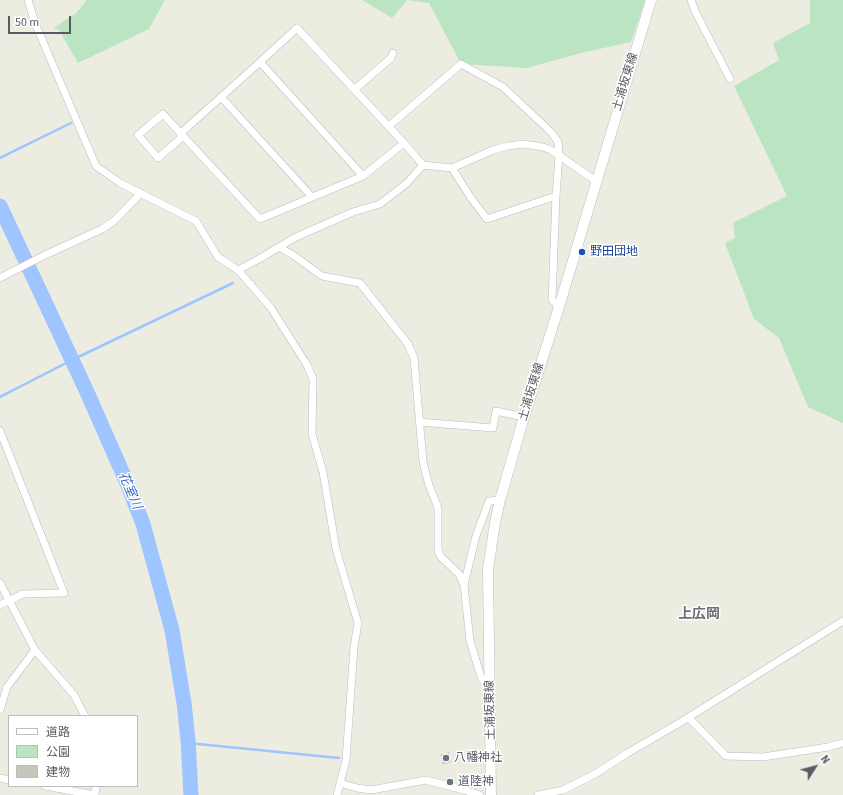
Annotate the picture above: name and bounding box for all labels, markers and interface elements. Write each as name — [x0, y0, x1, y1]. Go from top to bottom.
scale bar — [10, 8, 73, 34]
text: 50 m — [15, 14, 39, 31]
street label: 土浦坂東線 — [610, 51, 642, 113]
place label: 野田団地 — [590, 245, 638, 259]
marker: 野田団地 — [577, 247, 587, 257]
street label: 土浦坂東線 — [516, 361, 548, 423]
water label: 花室川 — [114, 470, 144, 512]
district label: 上広岡 — [678, 607, 720, 623]
street label: 土浦坂東線 — [483, 680, 499, 740]
legend — [8, 715, 138, 787]
text: 道路 — [46, 724, 70, 741]
text: 公園 — [46, 744, 70, 761]
north arrow — [795, 747, 835, 787]
place label: 八幡神社 — [454, 751, 502, 765]
text: N — [817, 752, 833, 767]
marker: 八幡神社 — [441, 753, 451, 763]
text: 建物 — [46, 764, 70, 781]
place label: 道陸神 — [458, 775, 494, 789]
marker: 道陸神 — [445, 777, 455, 787]

